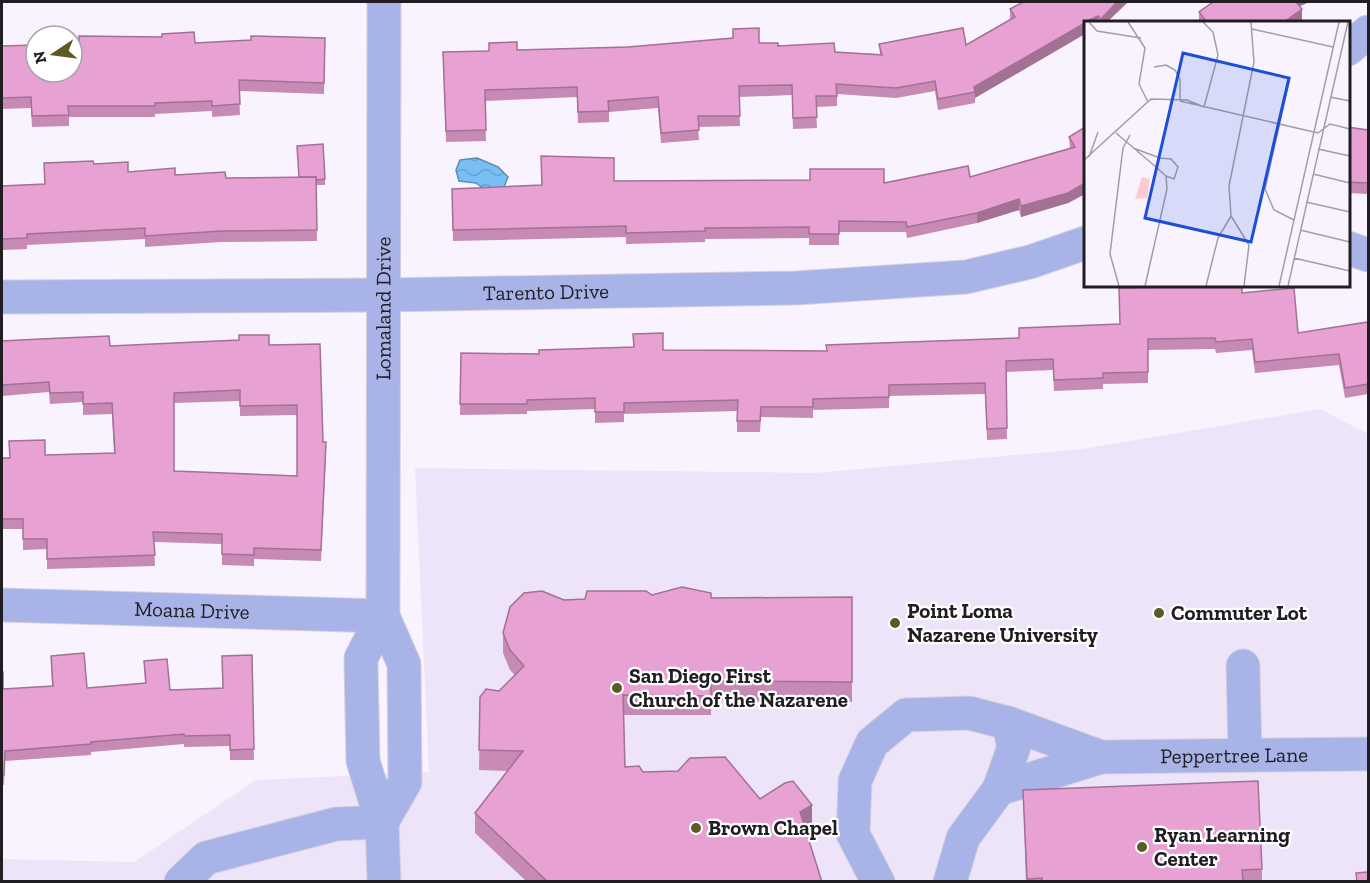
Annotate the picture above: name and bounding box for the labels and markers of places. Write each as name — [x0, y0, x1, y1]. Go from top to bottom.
place label: Point Loma Nazarene University — [907, 598, 1098, 647]
place label: Commuter Lot — [1171, 600, 1308, 625]
marker: Commuter Lot — [1152, 606, 1166, 620]
marker: Point Loma Nazarene University — [888, 616, 902, 630]
place label: San Diego First Church of the Nazarene — [629, 663, 848, 712]
marker: San Diego First Church of the Nazarene — [610, 681, 624, 695]
place label: Brown Chapel — [708, 815, 838, 840]
marker: Brown Chapel — [689, 821, 703, 835]
place label: Ryan Learning Center — [1154, 822, 1290, 871]
marker: Ryan Learning Center — [1135, 840, 1149, 854]

